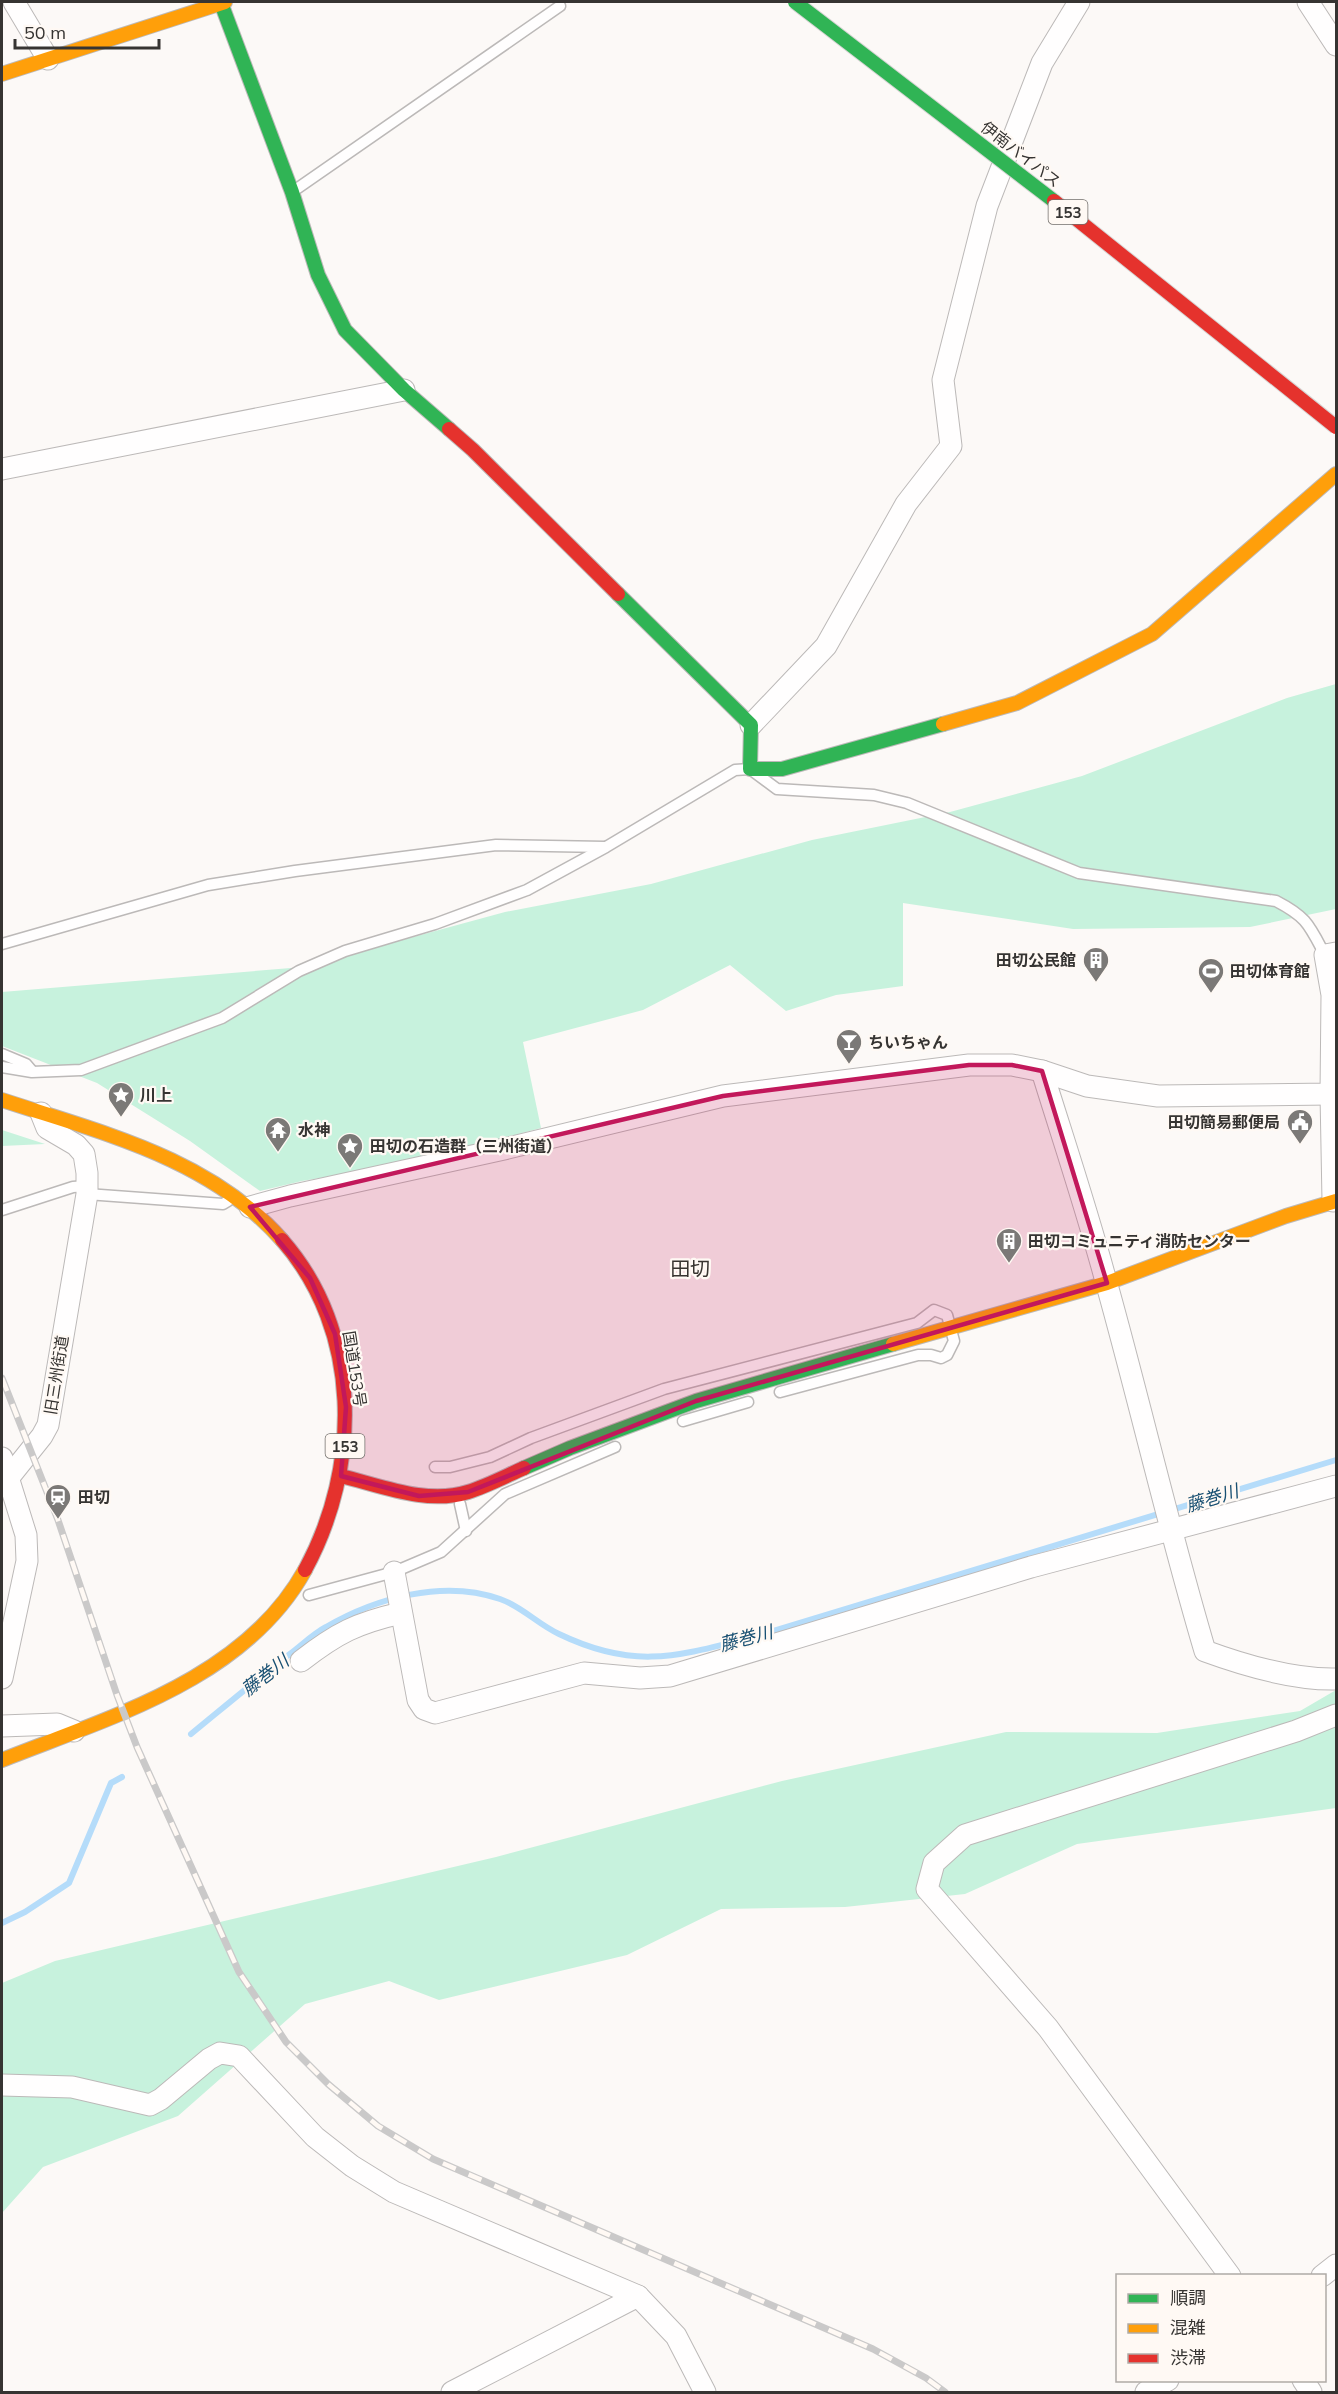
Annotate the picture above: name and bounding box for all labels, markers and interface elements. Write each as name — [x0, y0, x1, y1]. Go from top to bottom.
scale bar — [15, 12, 159, 50]
text: 50 m — [24, 21, 66, 44]
street label: 伊南バイパス — [977, 117, 1065, 191]
road number: 153 — [1048, 200, 1088, 224]
building icon: 田切公民館 — [1081, 945, 1111, 983]
place label: 田切公民館 — [996, 950, 1076, 970]
sports icon: 田切体育館 — [1196, 956, 1226, 994]
place label: 田切体育館 — [1230, 961, 1310, 981]
bar icon: ちいちゃん — [834, 1027, 864, 1065]
place label: ちいちゃん — [868, 1032, 948, 1052]
place icon: 川上 — [106, 1080, 136, 1118]
place label: 川上 — [140, 1085, 172, 1105]
public building icon: 田切簡易郵便局 — [1285, 1107, 1315, 1145]
place label: 田切簡易郵便局 — [1168, 1112, 1280, 1132]
temple icon: 水神 — [263, 1115, 293, 1153]
place label: 水神 — [298, 1120, 330, 1140]
place icon: 田切の石造群（三州街道） — [335, 1131, 365, 1169]
place label: 田切の石造群（三州街道） — [370, 1136, 562, 1156]
building icon: 田切コミュニティ消防センター — [994, 1226, 1024, 1264]
place label: 田切コミュニティ消防センター — [1028, 1231, 1251, 1251]
district label: 田切 — [670, 1256, 710, 1281]
street label: 国道153号 — [339, 1330, 371, 1408]
street label: 旧三州街道 — [40, 1334, 72, 1416]
road number: 153 — [326, 1434, 364, 1458]
water label: 藤巻川 — [1183, 1479, 1243, 1517]
station icon: 田切 — [43, 1482, 73, 1520]
place label: 田切 — [78, 1487, 110, 1507]
water label: 藤巻川 — [717, 1619, 777, 1656]
water label: 藤巻川 — [237, 1648, 295, 1701]
legend — [1116, 2274, 1326, 2382]
text: 順調 — [1170, 2286, 1206, 2309]
text: 混雑 — [1170, 2316, 1206, 2339]
text: 渋滞 — [1170, 2346, 1206, 2369]

